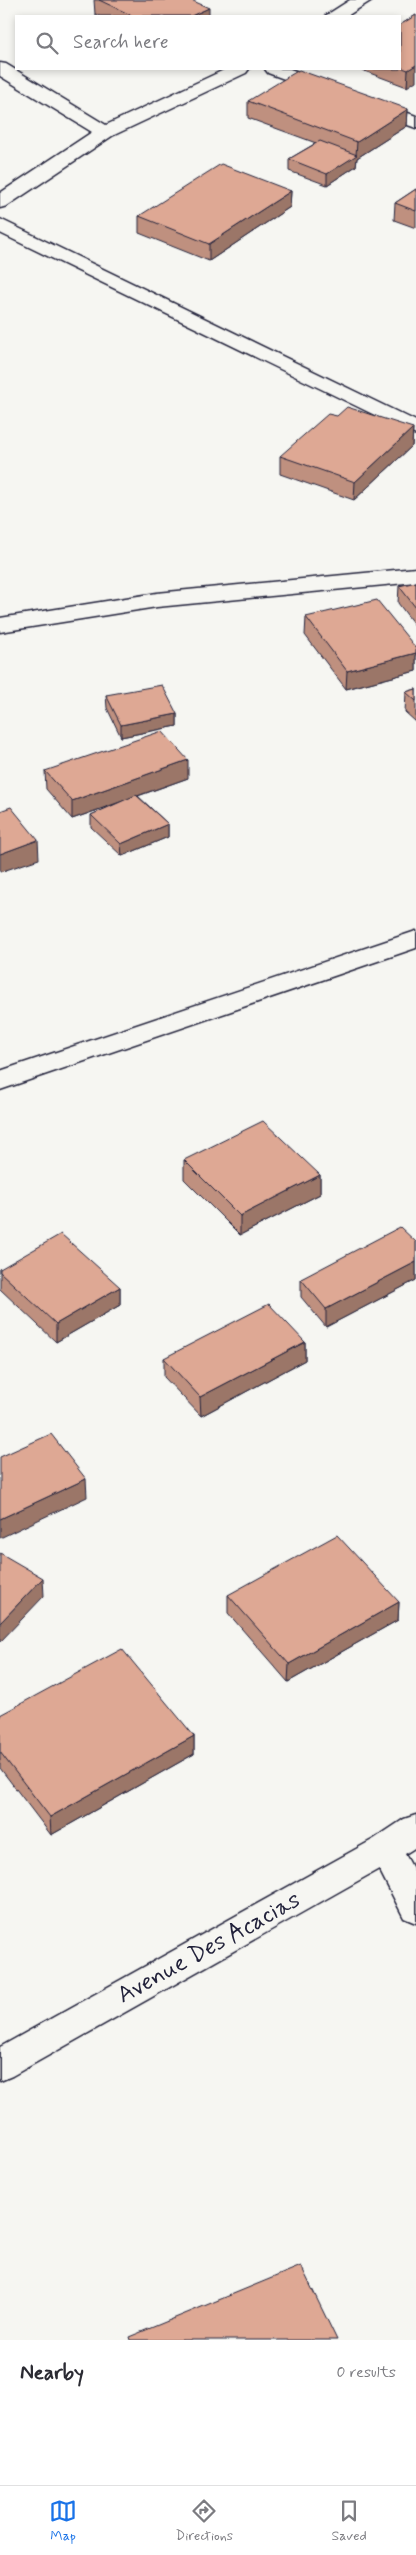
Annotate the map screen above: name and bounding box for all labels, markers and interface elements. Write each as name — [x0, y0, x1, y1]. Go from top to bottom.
search box — [15, 15, 401, 70]
icon: search — [33, 29, 61, 57]
text: Search here — [73, 30, 169, 55]
street label: Avenue Des Acacias — [112, 1885, 306, 2011]
text: Nearby — [20, 2359, 84, 2387]
text: 0 results — [336, 2362, 396, 2383]
tab: Map — [49, 2497, 77, 2545]
tab: Directions — [176, 2497, 233, 2545]
tab: Saved — [331, 2497, 367, 2545]

